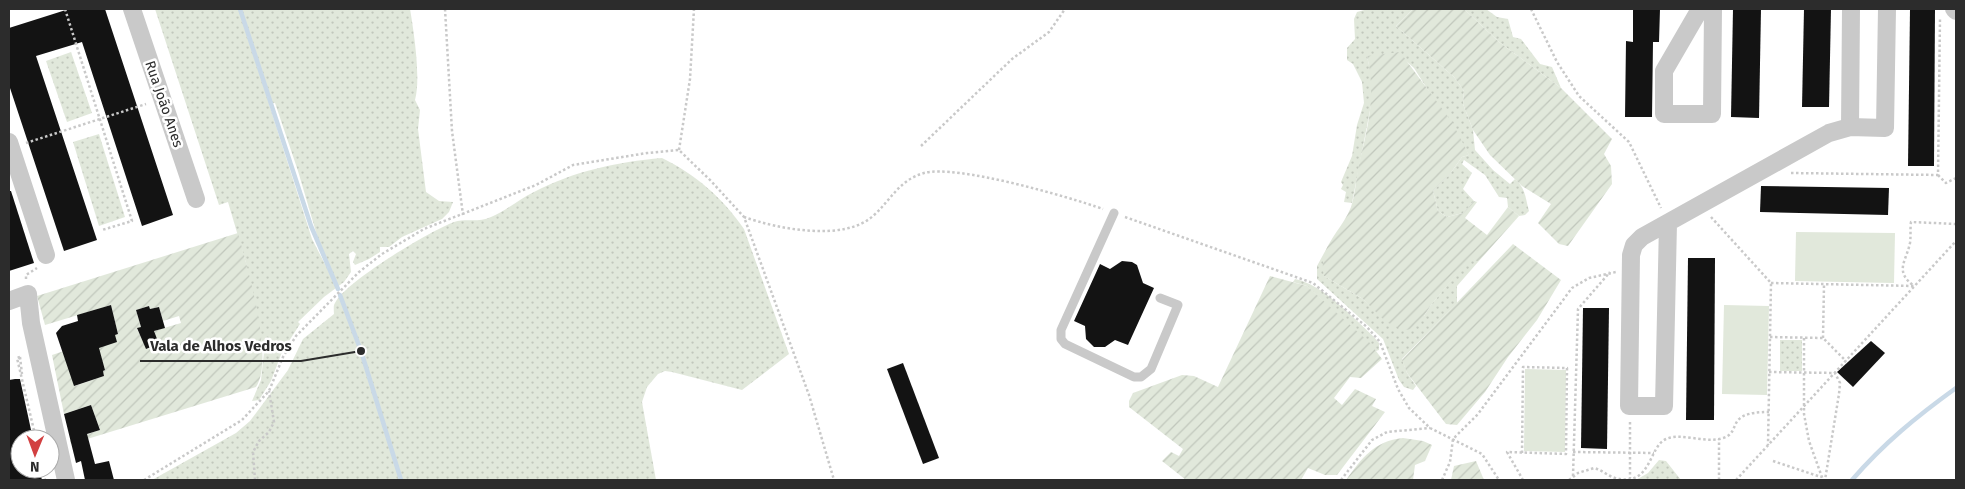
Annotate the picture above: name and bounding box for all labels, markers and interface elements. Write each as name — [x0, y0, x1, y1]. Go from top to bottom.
street label: Rua João Anes — [141, 59, 187, 150]
callout: Vala de Alhos Vedros — [140, 331, 301, 361]
text: Vala de Alhos Vedros — [149, 337, 292, 355]
north arrow — [10, 429, 60, 479]
text: N — [30, 458, 40, 475]

